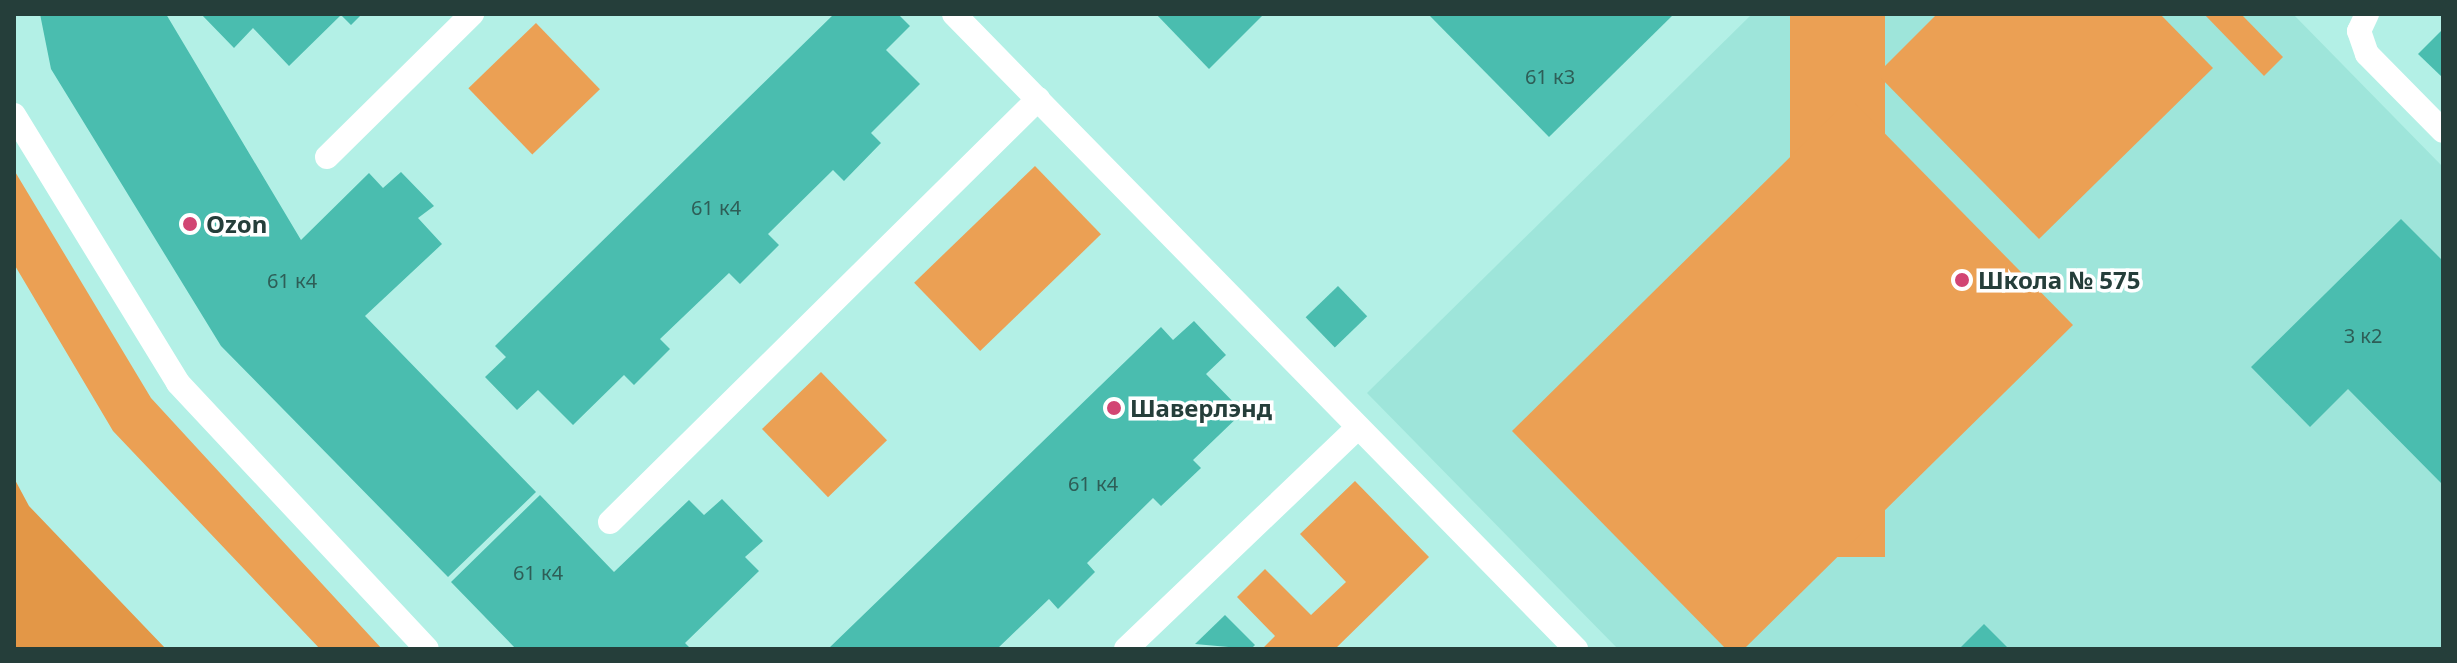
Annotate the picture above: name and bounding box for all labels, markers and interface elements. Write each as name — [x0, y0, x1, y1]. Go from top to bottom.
house number: 61 к3 — [1525, 64, 1575, 88]
house number: 61 к4 — [691, 195, 741, 219]
place label: Ozon — [206, 210, 267, 238]
marker: Ozon — [181, 215, 199, 233]
place label: Школа № 575 — [1978, 266, 2140, 294]
house number: 61 к4 — [267, 268, 317, 292]
marker: Школа № 575 — [1953, 271, 1971, 289]
house number: 3 к2 — [2344, 323, 2382, 347]
place label: Шаверлэнд — [1130, 394, 1272, 422]
marker: Шаверлэнд — [1105, 399, 1123, 417]
house number: 61 к4 — [1068, 471, 1118, 495]
house number: 61 к4 — [513, 560, 563, 584]

